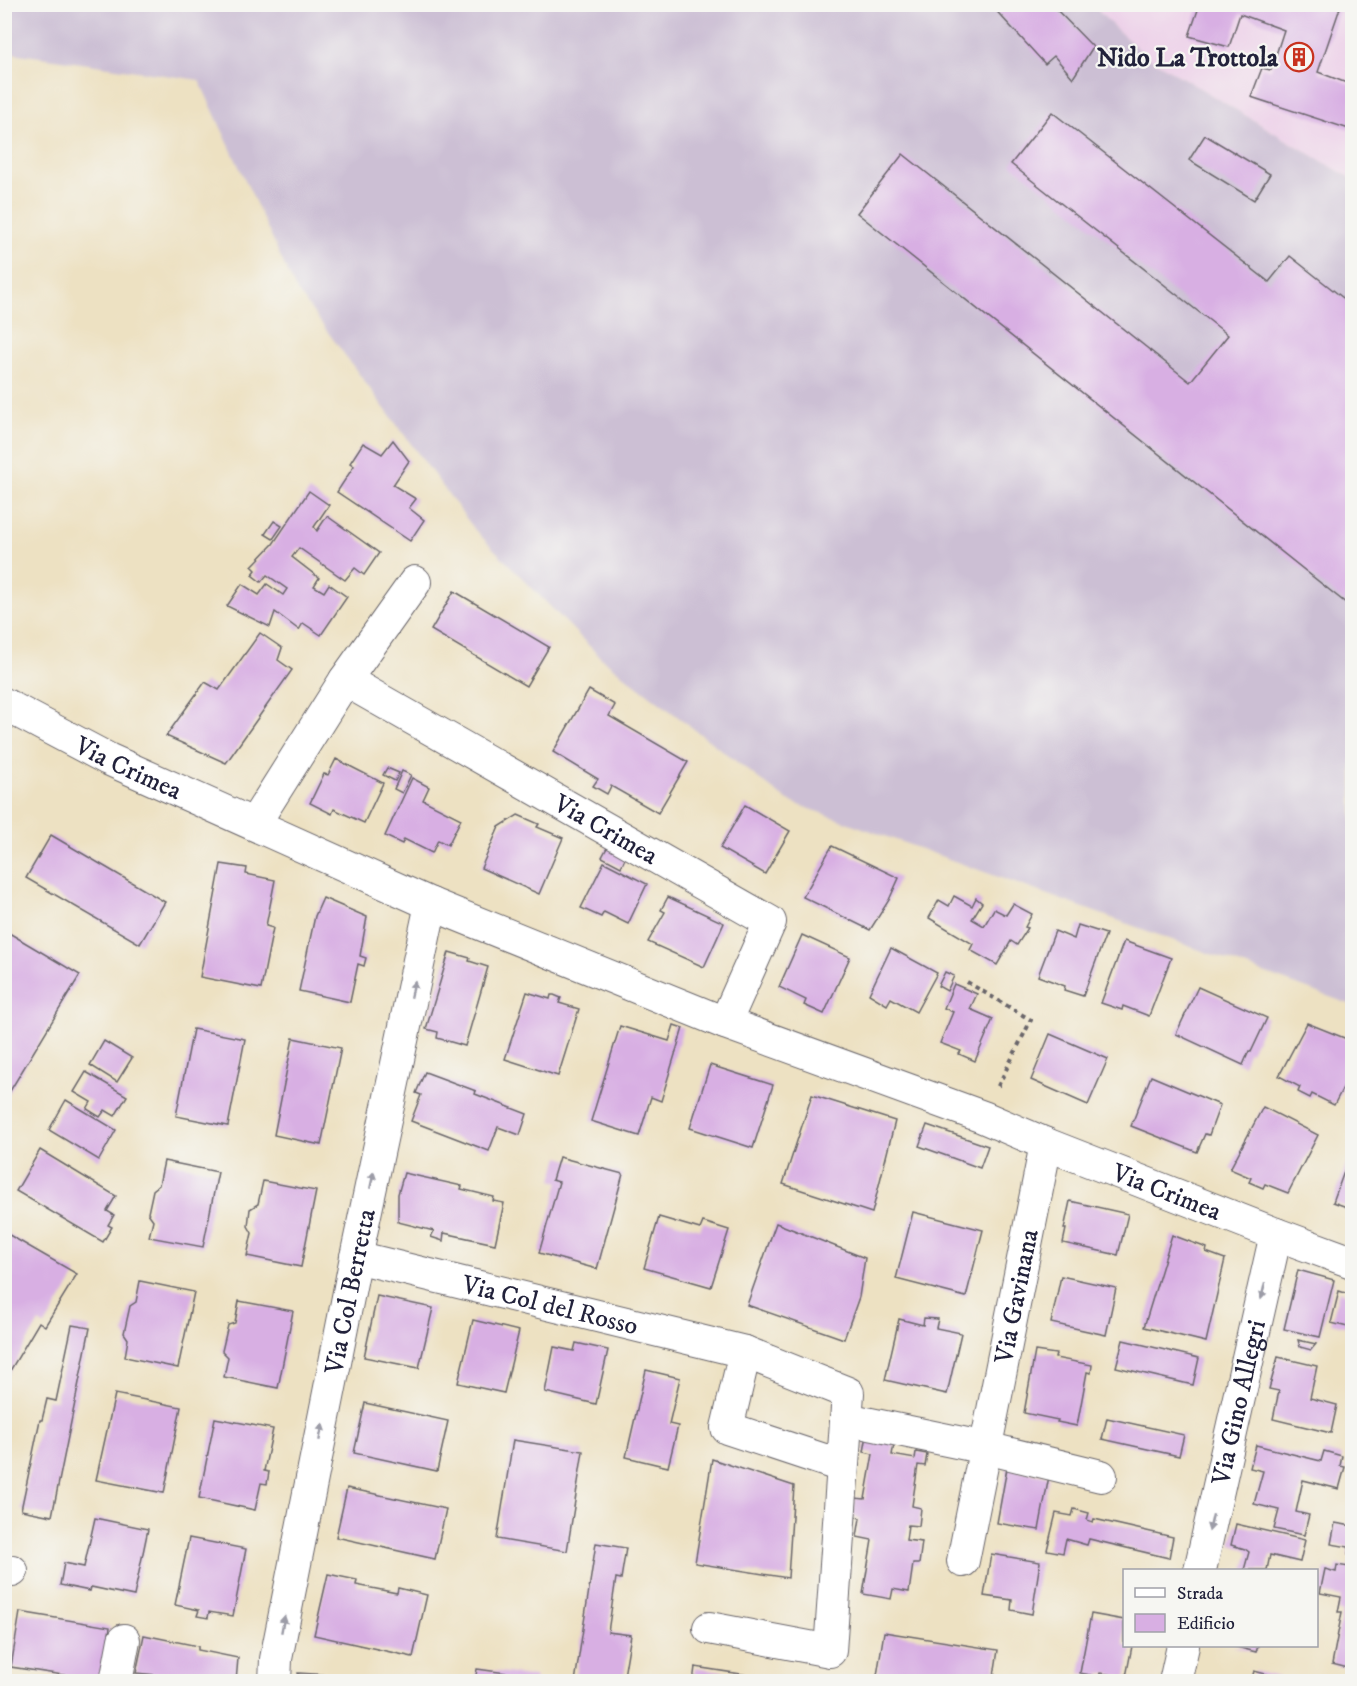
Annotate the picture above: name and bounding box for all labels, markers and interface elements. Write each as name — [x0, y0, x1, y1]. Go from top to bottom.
building icon: Nido La Trottola — [1283, 41, 1315, 73]
place label: Nido La Trottola — [1097, 42, 1279, 75]
street label: Via Crimea — [68, 729, 187, 808]
street label: Via Crimea — [547, 787, 663, 873]
one-way arrow — [409, 979, 418, 998]
street label: Via Crimea — [1106, 1156, 1226, 1229]
one-way arrow — [368, 1170, 377, 1189]
street label: Via Col Berretta — [318, 1206, 384, 1378]
street label: Via Gavinana — [988, 1226, 1047, 1367]
street label: Via Col del Rosso — [458, 1268, 641, 1343]
one-way arrow — [1258, 1282, 1268, 1301]
street label: Via Gino Allegri — [1205, 1317, 1274, 1489]
one-way arrow — [317, 1423, 326, 1442]
one-way arrow — [1206, 1513, 1215, 1532]
legend — [1123, 1569, 1318, 1647]
text: Strada — [1177, 1583, 1224, 1605]
text: Edificio — [1177, 1613, 1235, 1635]
one-way arrow — [279, 1614, 288, 1633]

